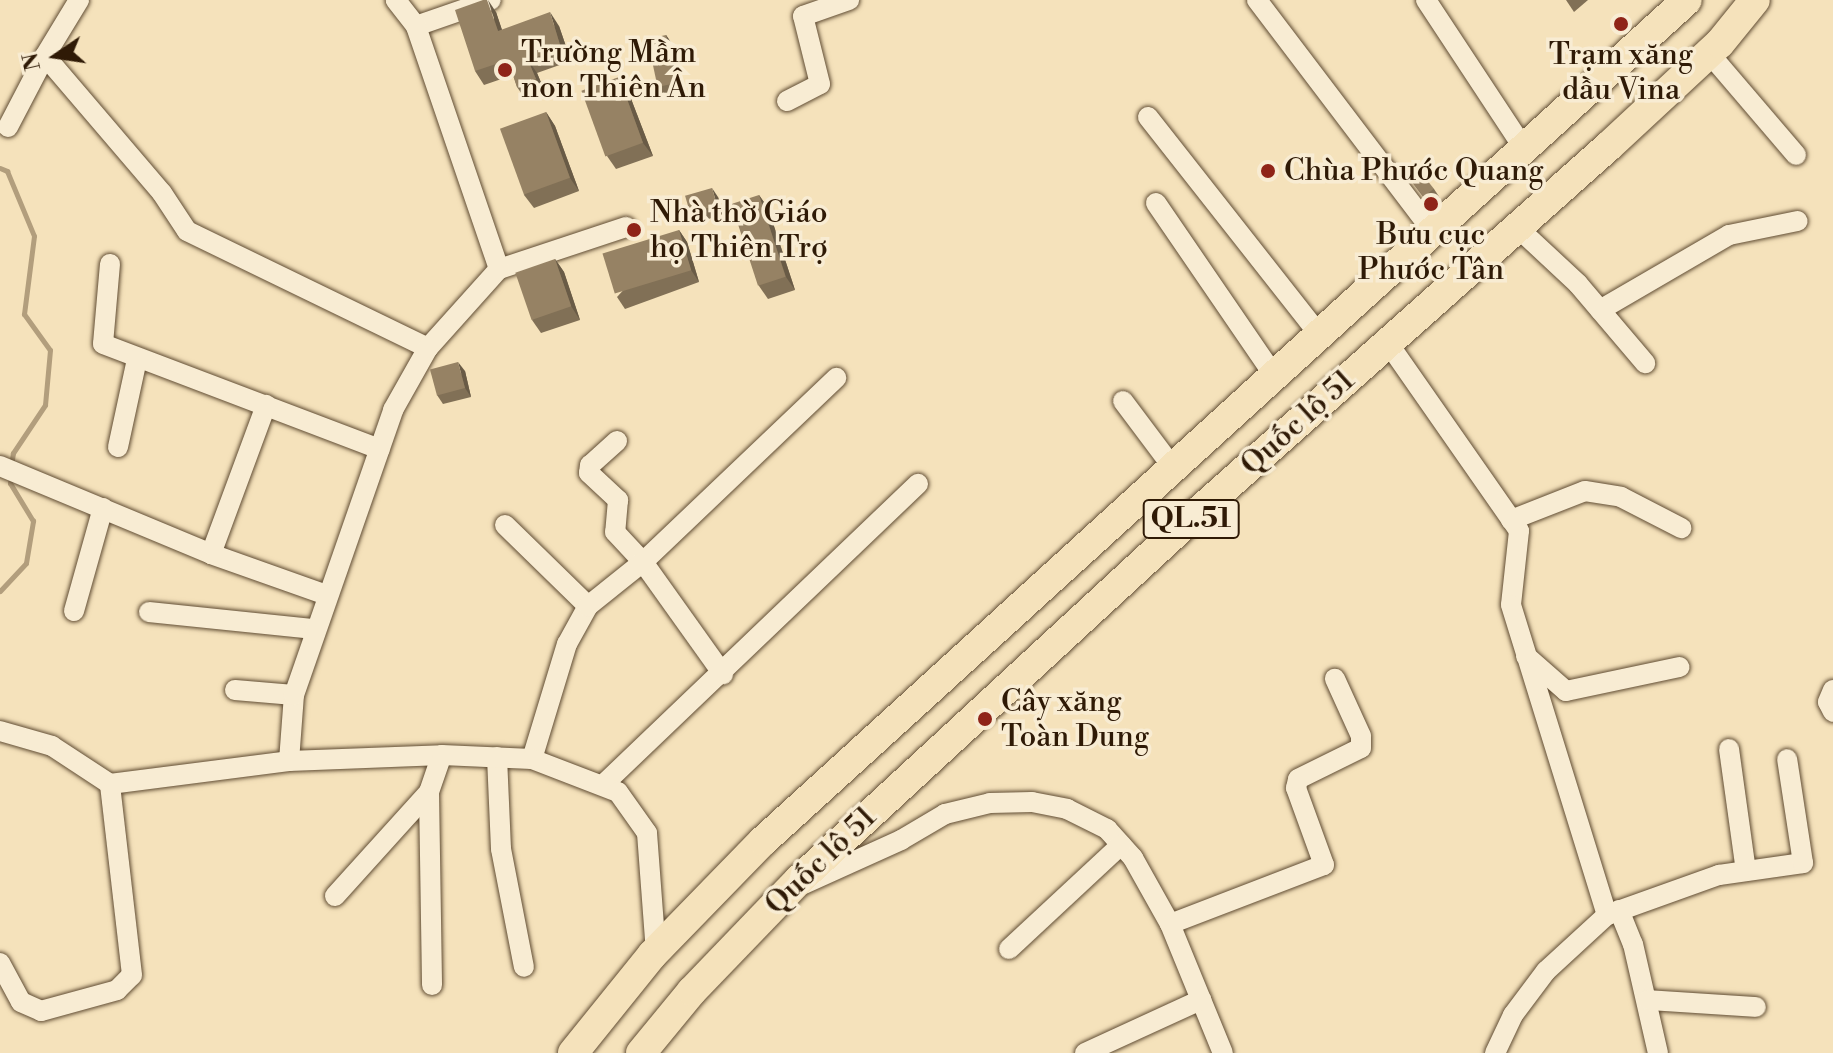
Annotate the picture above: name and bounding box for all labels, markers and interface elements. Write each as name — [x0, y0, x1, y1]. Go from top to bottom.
marker: Trạm xăng dầu Vina — [1612, 15, 1630, 33]
north arrow — [16, 16, 96, 96]
place label: Trường Mầm non Thiên Ân — [521, 35, 706, 106]
place label: Trạm xăng dầu Vina — [1549, 37, 1693, 108]
text: N — [17, 50, 47, 73]
marker: Trường Mầm non Thiên Ân — [496, 61, 514, 79]
place label: Chùa Phước Quang — [1284, 153, 1544, 189]
marker: Chùa Phước Quang — [1259, 162, 1277, 180]
place label: Nhà thờ Giáo họ Thiên Trợ — [650, 195, 828, 266]
marker: Bưu cục Phước Tân — [1422, 195, 1440, 213]
place label: Bưu cục Phước Tân — [1358, 217, 1504, 288]
marker: Nhà thờ Giáo họ Thiên Trợ — [625, 221, 643, 239]
street label: Quốc lộ 51 — [1234, 363, 1362, 483]
road number: QL.51 — [1141, 495, 1241, 543]
place label: Cây xăng Toàn Dung — [1001, 684, 1149, 754]
marker: Cây xăng Toàn Dung — [976, 710, 994, 728]
street label: Quốc lộ 51 — [758, 799, 884, 923]

